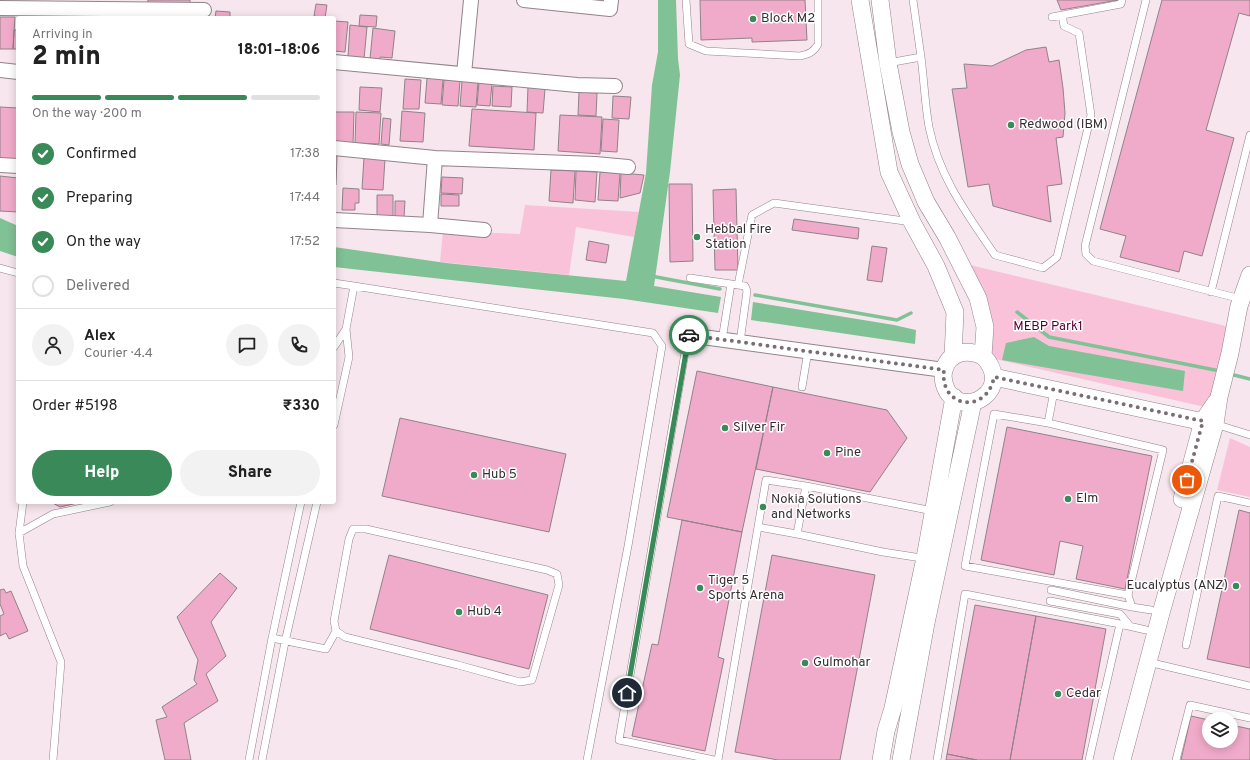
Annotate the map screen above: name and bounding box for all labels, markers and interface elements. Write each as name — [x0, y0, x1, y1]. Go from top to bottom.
place label: Block M2 — [761, 11, 815, 27]
marker: Block M2 — [748, 14, 758, 24]
text: Arriving in — [32, 27, 93, 43]
text: 2 min — [32, 41, 101, 74]
text: 18:01–18:06 — [238, 41, 320, 60]
text: On the way · 200 m — [32, 106, 142, 122]
place label: Redwood (IBM) — [1019, 117, 1108, 133]
marker: Redwood (IBM) — [1006, 120, 1016, 130]
icon: check — [32, 143, 54, 165]
text: Confirmed — [66, 145, 137, 164]
text: 17:38 — [290, 146, 320, 162]
icon: check — [32, 187, 54, 209]
text: Preparing — [66, 189, 133, 208]
text: 17:44 — [290, 190, 320, 206]
place label: Hebbal Fire Station — [705, 222, 772, 253]
icon: check — [32, 231, 54, 253]
marker: Hebbal Fire Station — [692, 232, 702, 242]
text: On the way — [66, 233, 141, 252]
text: 17:52 — [290, 234, 320, 250]
text: Delivered — [66, 277, 130, 296]
courier — [669, 315, 709, 355]
park label: MEBP Park1 — [1013, 319, 1083, 335]
button: person — [32, 324, 74, 366]
button: chat — [226, 324, 268, 366]
button: phone — [278, 324, 320, 366]
icon: car — [678, 324, 700, 346]
text: Alex — [84, 327, 116, 346]
text: Courier · 4.4 — [84, 346, 153, 362]
text: Order #5198 — [32, 397, 118, 416]
text: ₹330 — [283, 397, 320, 416]
place label: Silver Fir — [733, 420, 785, 436]
marker: Silver Fir — [720, 423, 730, 433]
place label: Pine — [835, 445, 861, 461]
marker: Pine — [822, 448, 832, 458]
button: Help — [32, 450, 172, 496]
button: Share — [180, 450, 320, 496]
pin — [1170, 463, 1204, 497]
place label: Hub 5 — [482, 467, 517, 483]
icon: bag — [1176, 469, 1198, 491]
marker: Hub 5 — [469, 470, 479, 480]
place label: Elm — [1076, 491, 1098, 507]
place label: Nokia Solutions and Networks — [771, 492, 862, 523]
marker: Elm — [1063, 494, 1073, 504]
marker: Nokia Solutions and Networks — [758, 502, 768, 512]
place label: Tiger 5 Sports Arena — [708, 573, 784, 604]
place label: Eucalyptus (ANZ) — [1127, 578, 1228, 594]
marker: Eucalyptus (ANZ) — [1231, 581, 1241, 591]
marker: Tiger 5 Sports Arena — [695, 583, 705, 593]
place label: Hub 4 — [467, 604, 502, 620]
marker: Hub 4 — [454, 607, 464, 617]
place label: Gulmohar — [813, 655, 871, 671]
marker: Gulmohar — [800, 658, 810, 668]
pin — [610, 676, 644, 710]
icon: home — [616, 682, 638, 704]
place label: Cedar — [1066, 686, 1101, 702]
marker: Cedar — [1053, 689, 1063, 699]
map controls — [1202, 712, 1238, 748]
button: layers — [1202, 712, 1238, 748]

